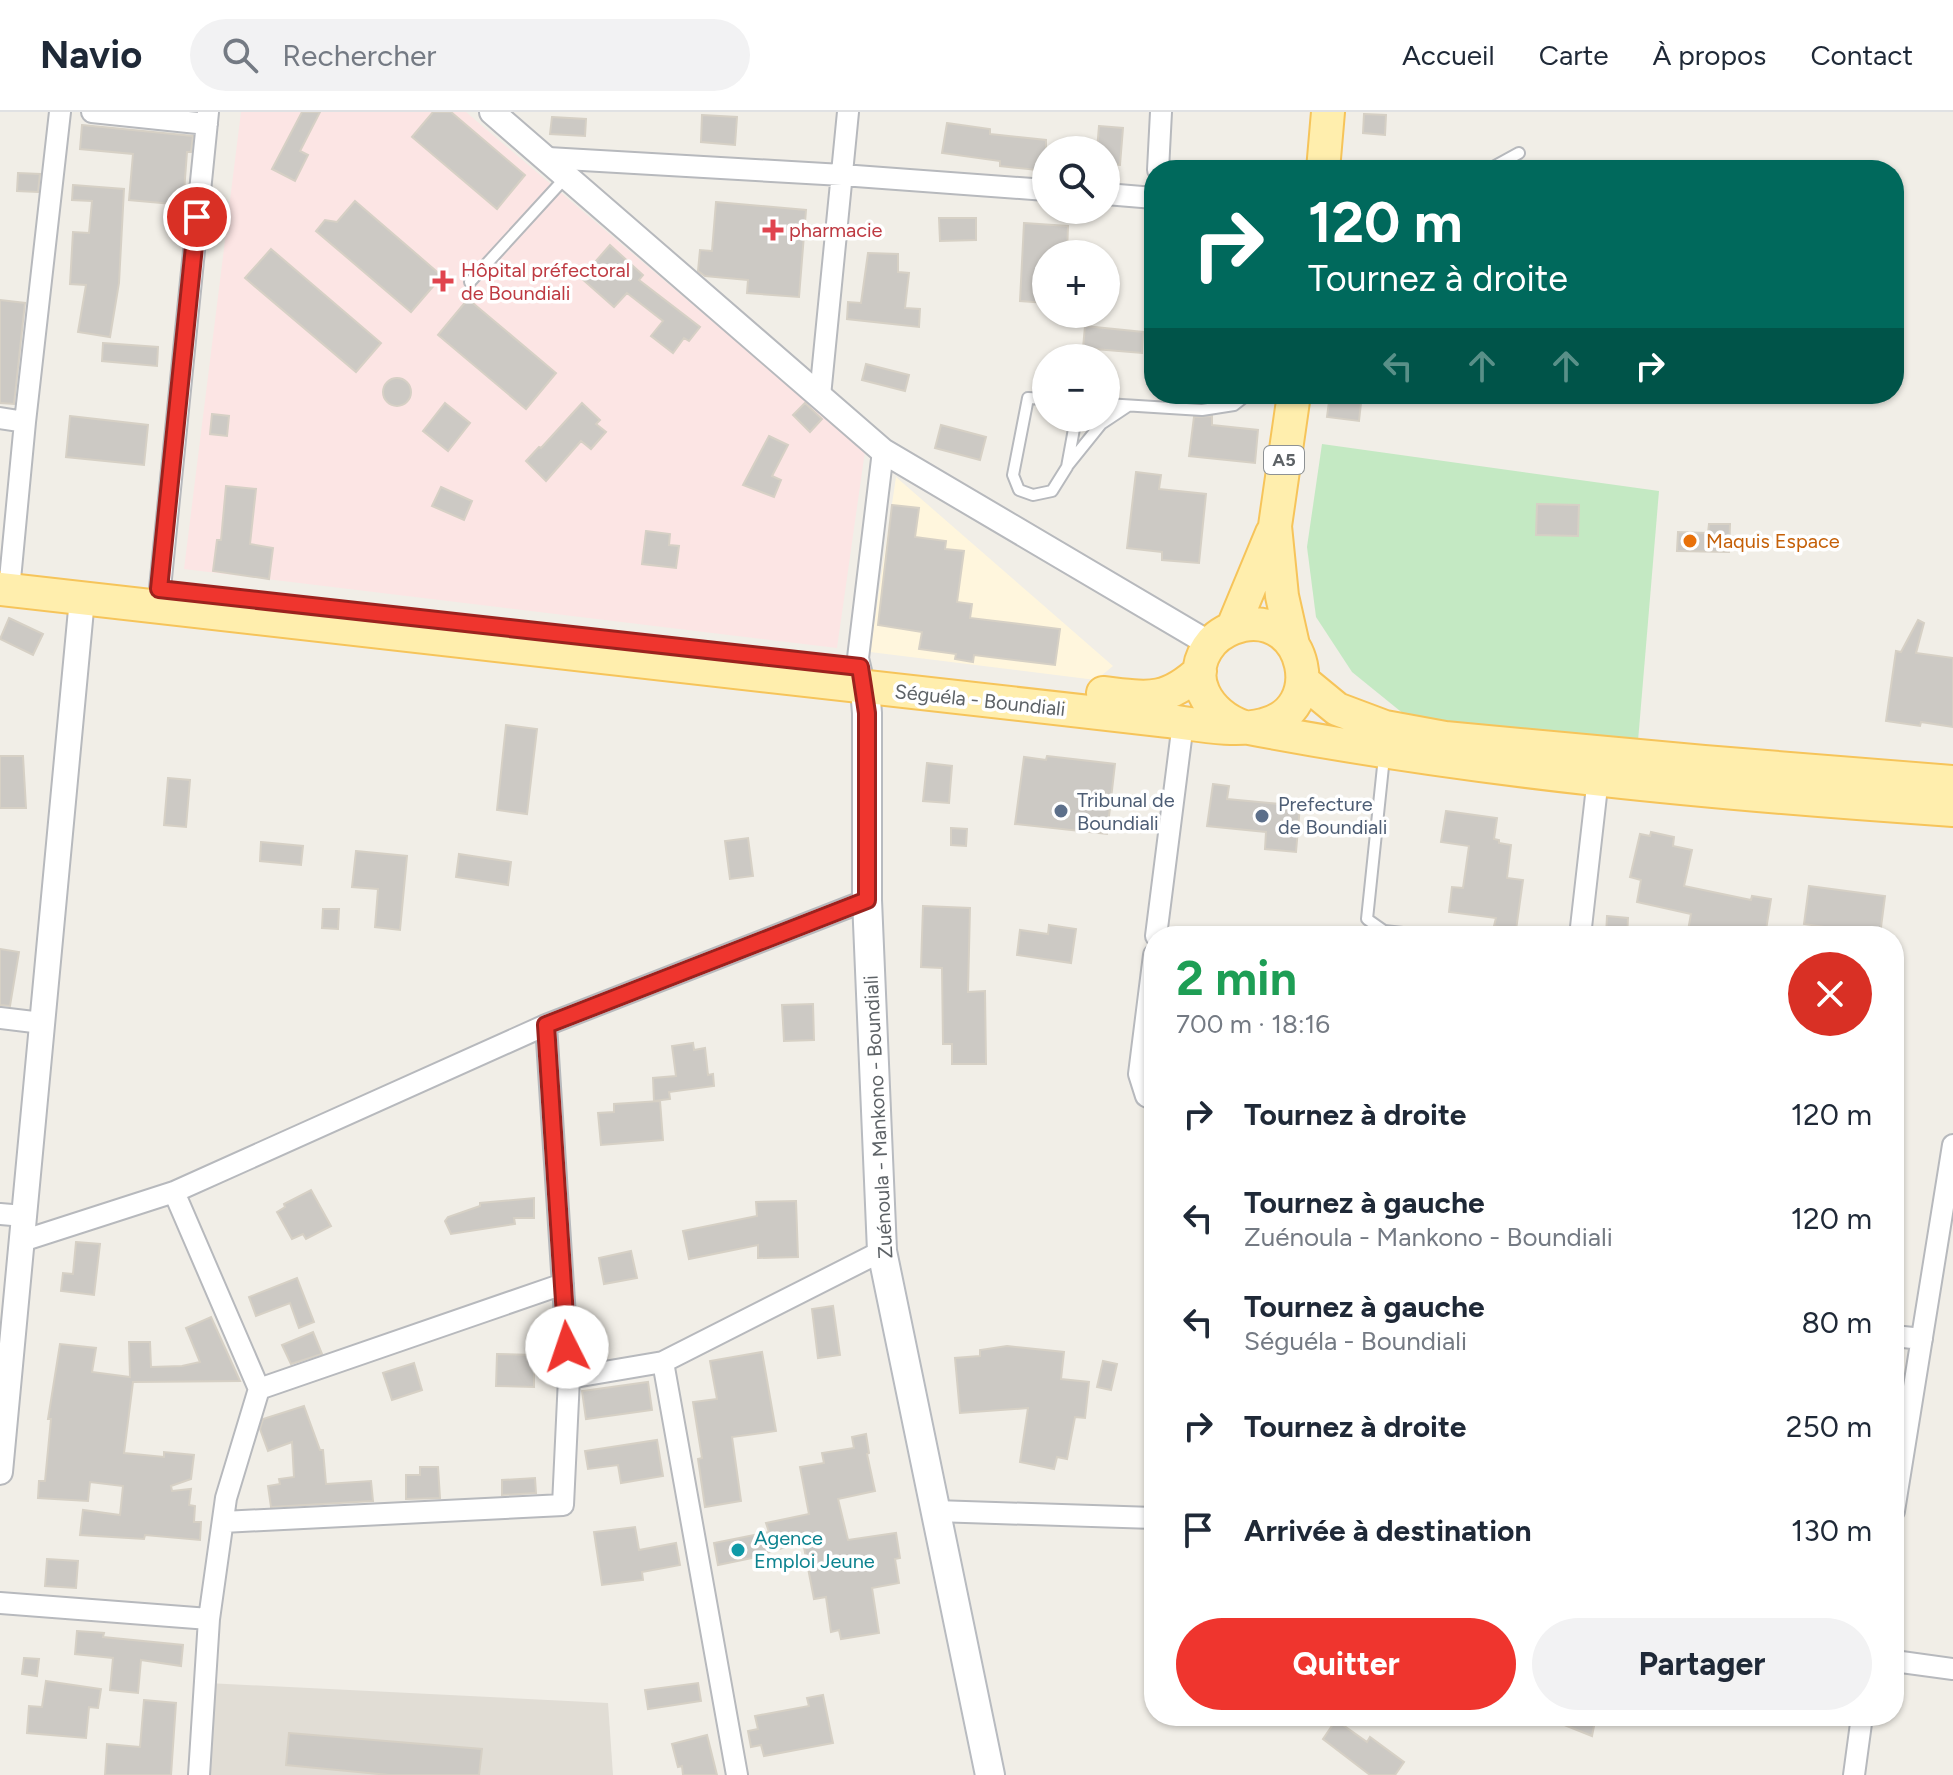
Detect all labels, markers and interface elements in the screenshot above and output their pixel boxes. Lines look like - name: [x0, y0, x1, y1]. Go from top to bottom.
- search box: [190, 19, 750, 91]
- text: Navio: [40, 32, 142, 78]
- icon: search: [218, 33, 262, 77]
- text: Rechercher: [282, 37, 436, 74]
- text: Accueil: [1402, 38, 1495, 72]
- text: Carte: [1539, 38, 1608, 72]
- text: À propos: [1652, 38, 1766, 72]
- text: Contact: [1810, 38, 1913, 72]
- map controls: [1032, 136, 1120, 432]
- button: search: [1032, 136, 1120, 224]
- pin: [163, 183, 231, 251]
- text: 120 m: [1308, 189, 1463, 256]
- icon: right: [1176, 192, 1280, 296]
- icon: arrive: [175, 195, 219, 239]
- place label: pharmacie: [789, 218, 883, 242]
- marker: pharmacie: [764, 221, 782, 239]
- button: +: [1032, 240, 1120, 328]
- text: Tournez à droite: [1308, 257, 1568, 300]
- place label: Hôpital préfectoral de Boundiali: [461, 258, 630, 305]
- marker: Hôpital préfectoral de Boundiali: [432, 270, 454, 292]
- button: −: [1032, 344, 1120, 432]
- icon: left: [1376, 344, 1420, 388]
- icon: ahead: [1460, 344, 1504, 388]
- icon: ahead: [1544, 344, 1588, 388]
- icon: right: [1628, 344, 1672, 388]
- road number: A5: [1264, 446, 1304, 474]
- place label: Maquis Espace: [1706, 529, 1840, 553]
- marker: Maquis Espace: [1681, 532, 1699, 550]
- street label: Séguéla - Boundiali: [893, 679, 1067, 721]
- place label: Tribunal de Boundiali: [1077, 788, 1175, 835]
- place label: Prefecture de Boundiali: [1278, 792, 1387, 839]
- marker: Tribunal de Boundiali: [1052, 802, 1070, 820]
- marker: Prefecture de Boundiali: [1253, 807, 1271, 825]
- text: 2 min: [1176, 949, 1297, 1007]
- button: close: [1788, 952, 1872, 1036]
- street label: Zuénoula - Mankono - Boundiali: [859, 975, 897, 1259]
- text: 700 m · 18:16: [1176, 1008, 1330, 1040]
- icon: right: [1176, 1092, 1220, 1136]
- text: Tournez à droite: [1244, 1096, 1466, 1133]
- text: 120 m: [1791, 1096, 1872, 1133]
- text: Tournez à gauche: [1244, 1184, 1485, 1221]
- icon: left: [1176, 1196, 1220, 1240]
- text: 120 m: [1791, 1200, 1872, 1237]
- text: Zuénoula - Mankono - Boundiali: [1244, 1221, 1613, 1253]
- text: Tournez à gauche: [1244, 1288, 1485, 1325]
- icon: left: [1176, 1300, 1220, 1344]
- text: 80 m: [1801, 1304, 1872, 1341]
- position arrow: [525, 1305, 609, 1389]
- text: Séguéla - Boundiali: [1244, 1325, 1467, 1357]
- icon: right: [1176, 1404, 1220, 1448]
- text: Tournez à droite: [1244, 1408, 1466, 1445]
- text: 250 m: [1786, 1408, 1872, 1445]
- icon: arrive: [1176, 1508, 1220, 1552]
- text: Arrivée à destination: [1244, 1512, 1531, 1549]
- text: 130 m: [1791, 1512, 1872, 1549]
- place label: Agence Emploi Jeune: [754, 1526, 875, 1573]
- marker: Agence Emploi Jeune: [729, 1541, 747, 1559]
- button: Quitter: [1176, 1618, 1516, 1710]
- button: Partager: [1532, 1618, 1872, 1710]

